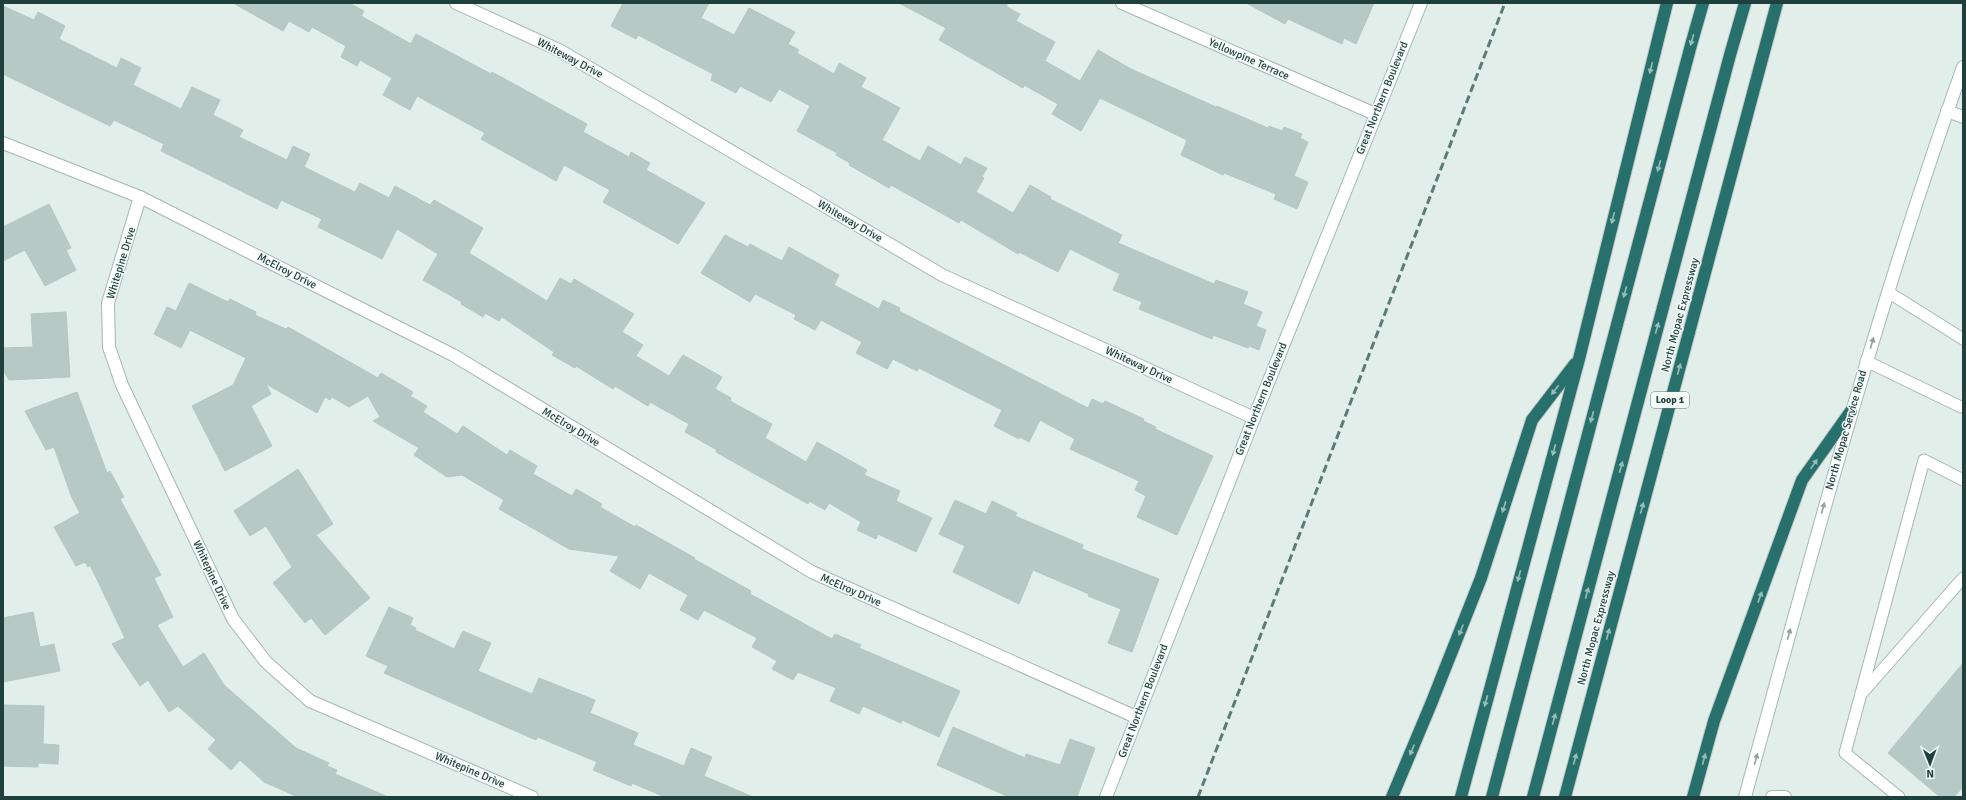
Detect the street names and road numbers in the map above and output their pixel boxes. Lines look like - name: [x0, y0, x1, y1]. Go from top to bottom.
- street label: Whiteway Drive: [535, 35, 605, 81]
- street label: Yellowpine Terrace: [1207, 35, 1291, 83]
- street label: Great Northern Boulevard: [1353, 39, 1411, 156]
- street label: Whiteway Drive: [815, 197, 885, 245]
- street label: Whitepine Drive: [104, 225, 138, 301]
- street label: McElroy Drive: [255, 250, 319, 292]
- street label: North Mopac Expressway: [1658, 256, 1702, 374]
- street label: Great Northern Boulevard: [1232, 340, 1290, 457]
- street label: Whiteway Drive: [1103, 344, 1175, 386]
- street label: North Mopac Service Road: [1823, 369, 1869, 491]
- road number: Loop 1: [1651, 392, 1689, 408]
- street label: McElroy Drive: [540, 405, 602, 449]
- street label: Whitepine Drive: [190, 538, 234, 612]
- street label: North Mopac Expressway: [1574, 569, 1618, 687]
- street label: McElroy Drive: [819, 571, 883, 609]
- street label: Great Northern Boulevard: [1115, 642, 1171, 760]
- street label: Whitepine Drive: [433, 749, 507, 791]

